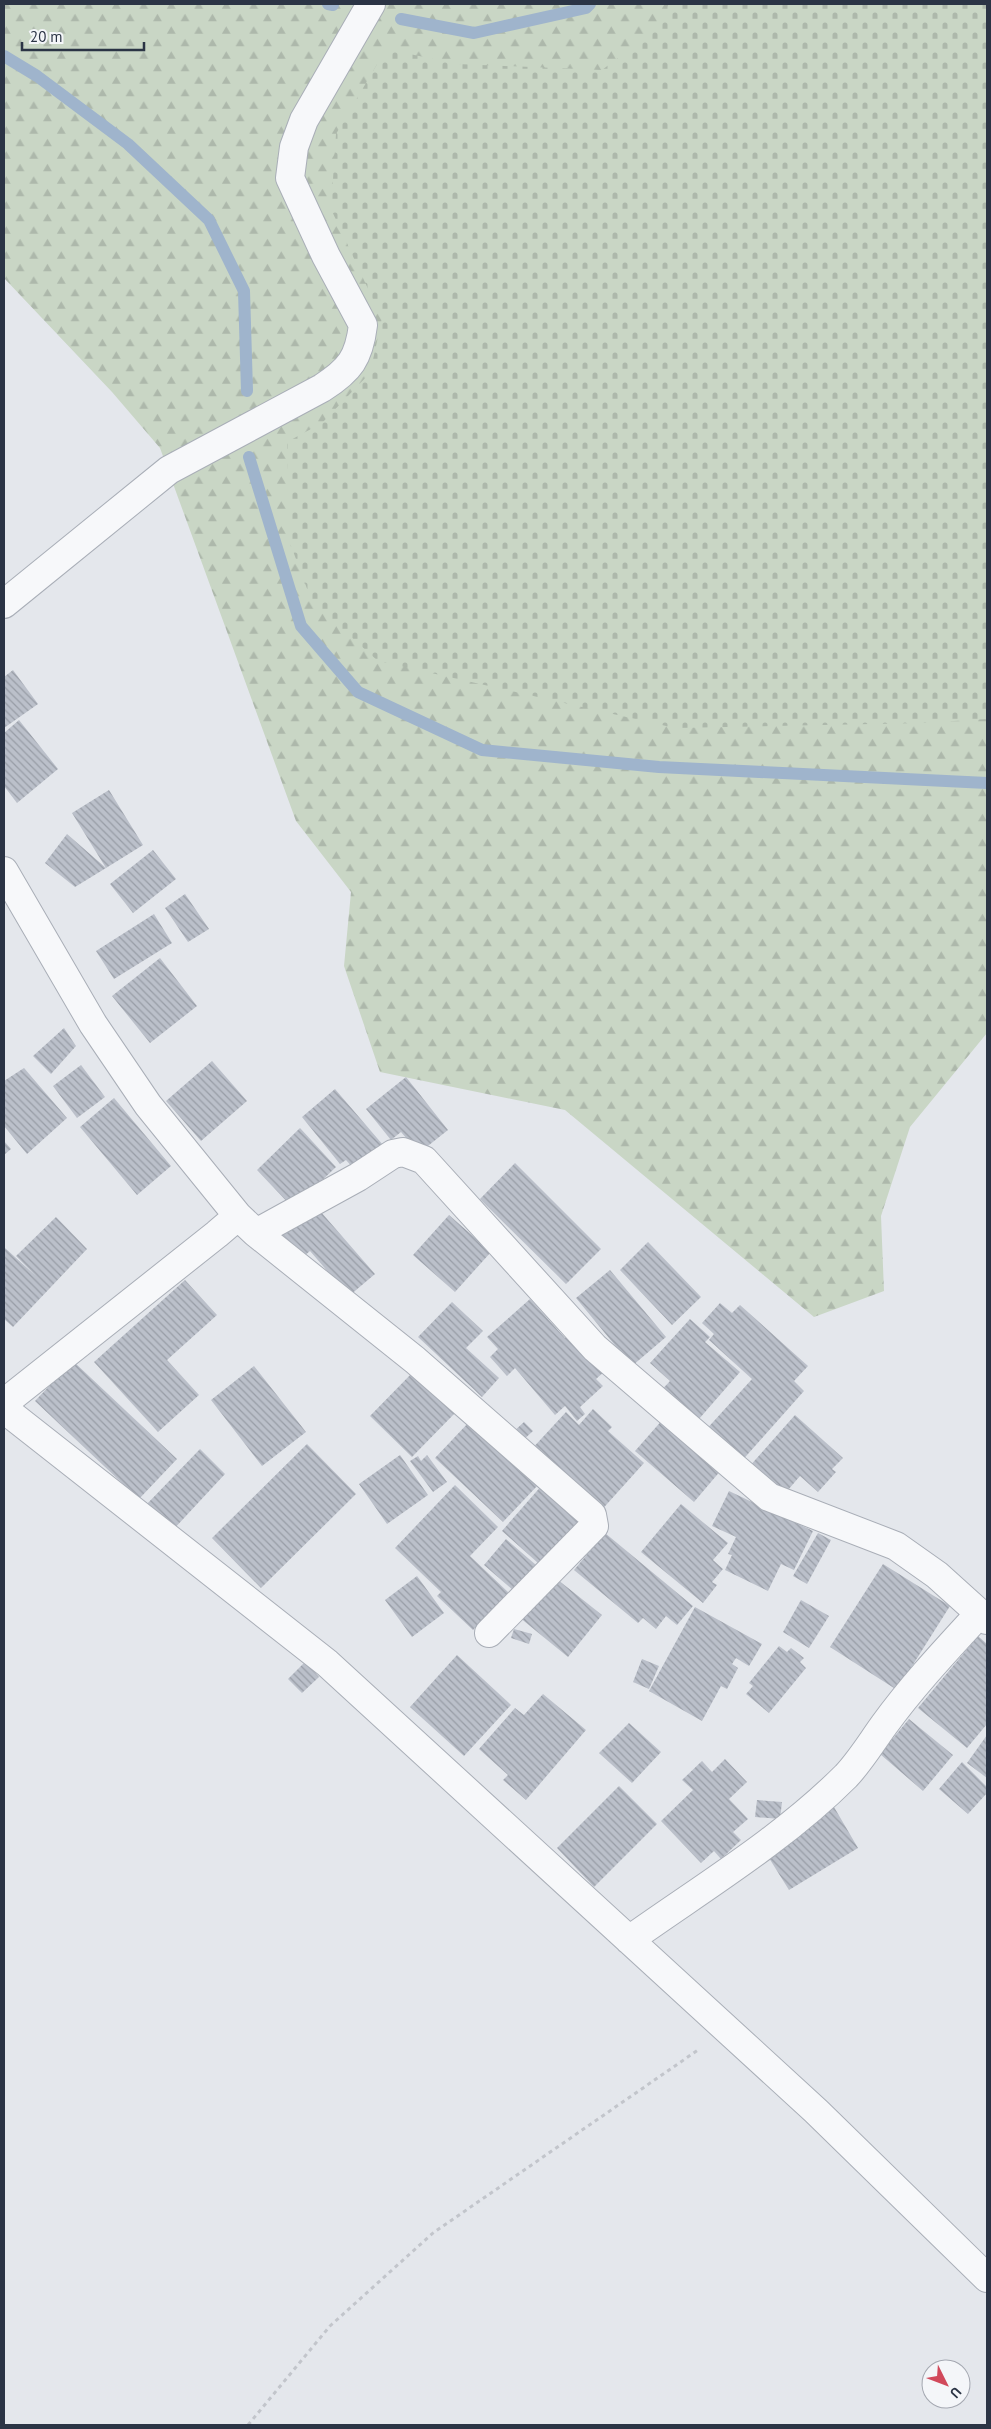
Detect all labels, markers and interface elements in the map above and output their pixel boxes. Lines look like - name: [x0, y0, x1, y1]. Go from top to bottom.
- scale bar: [22, 20, 145, 52]
- text: 20 m: [30, 27, 63, 46]
- north arrow: [921, 2359, 971, 2409]
- text: U: [946, 2383, 965, 2402]

